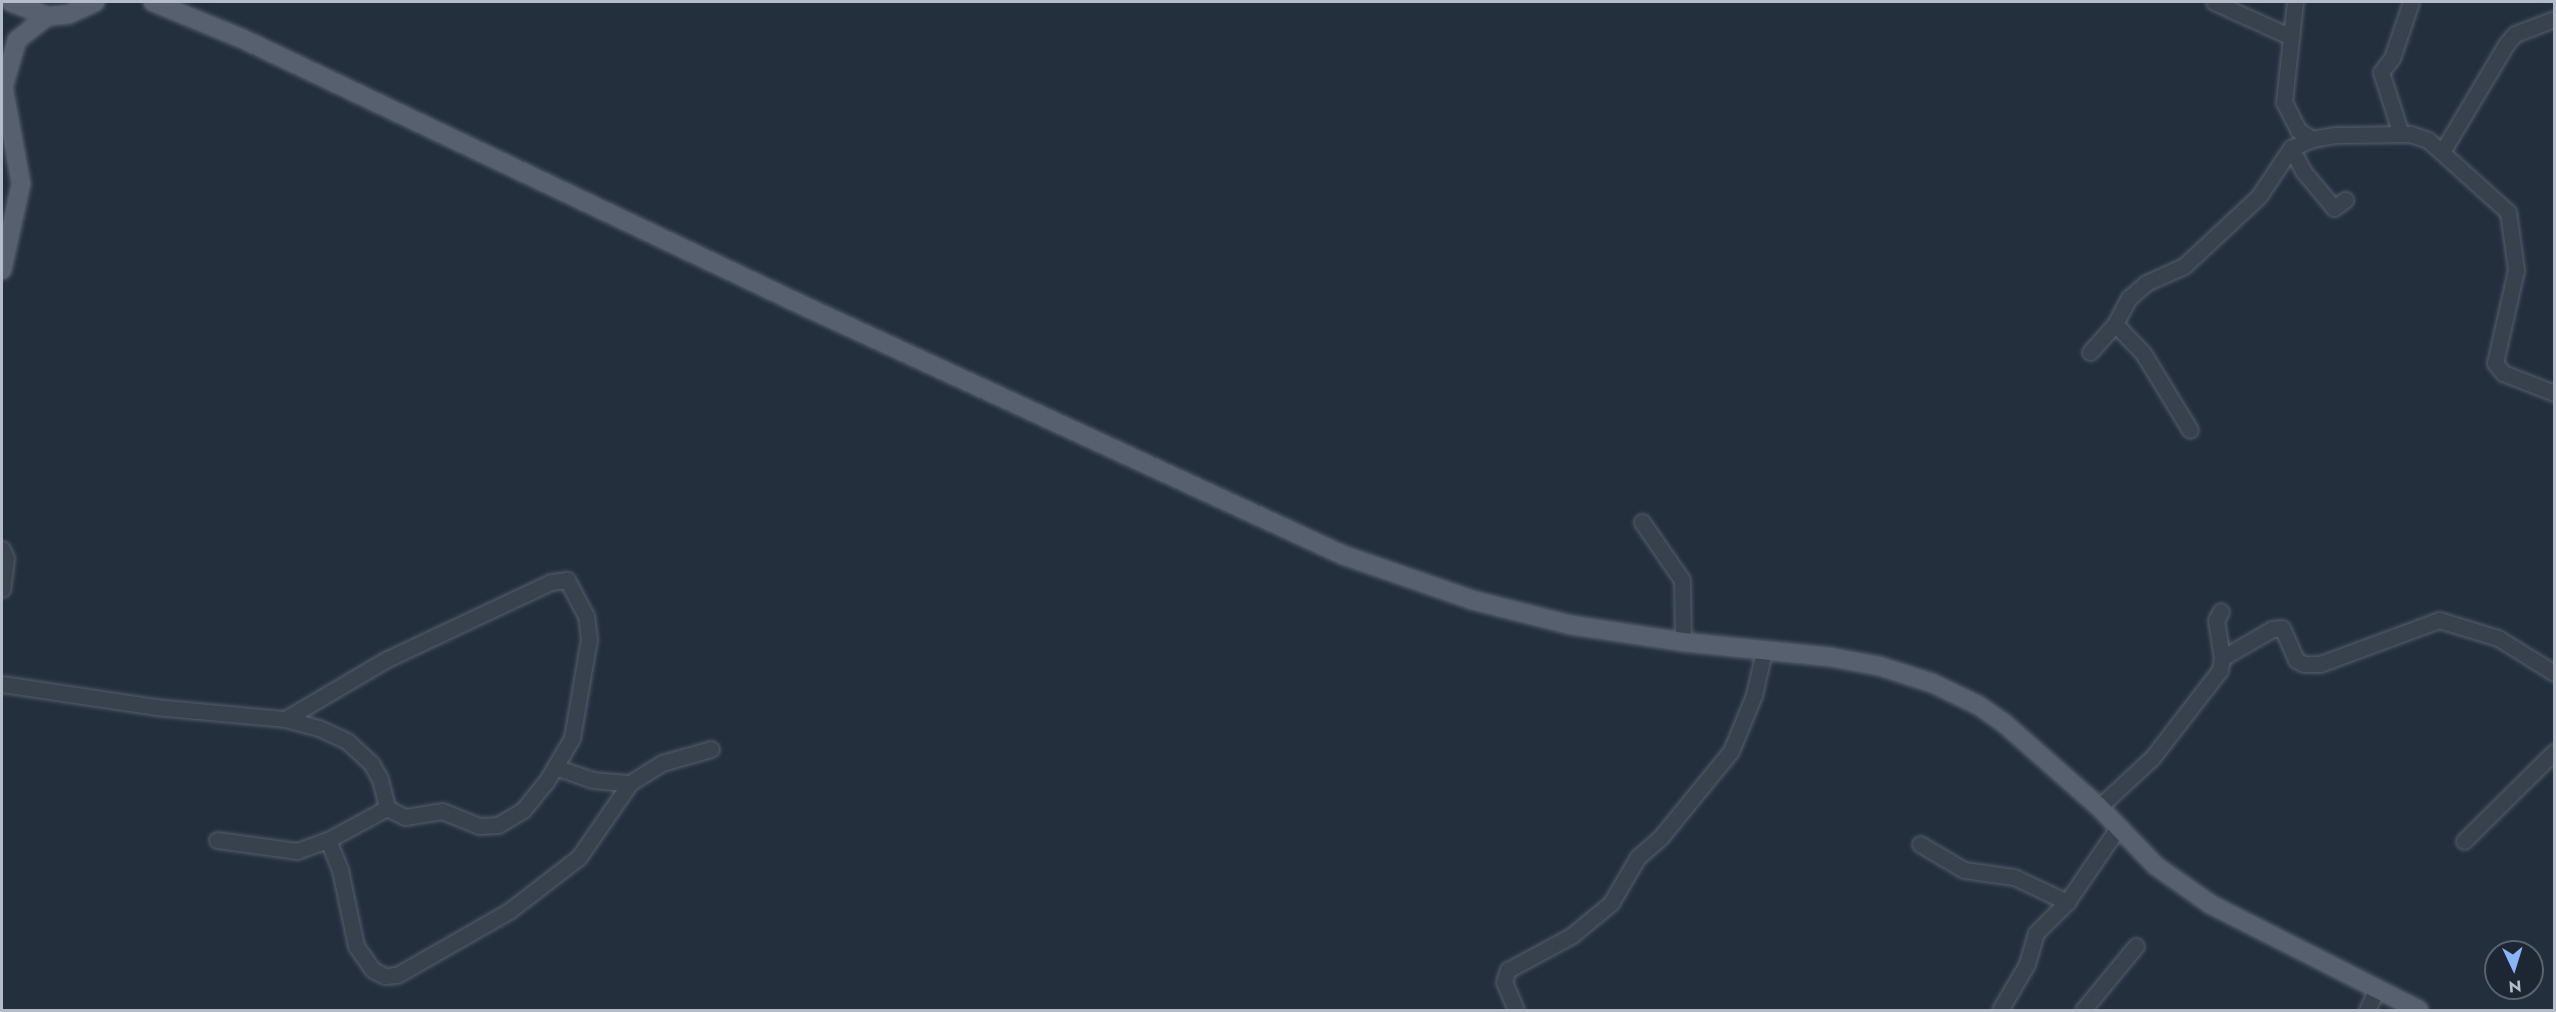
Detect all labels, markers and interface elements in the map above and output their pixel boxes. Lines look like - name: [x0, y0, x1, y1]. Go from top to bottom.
- north arrow: [2484, 940, 2544, 1000]
- text: N: [2508, 975, 2522, 998]

